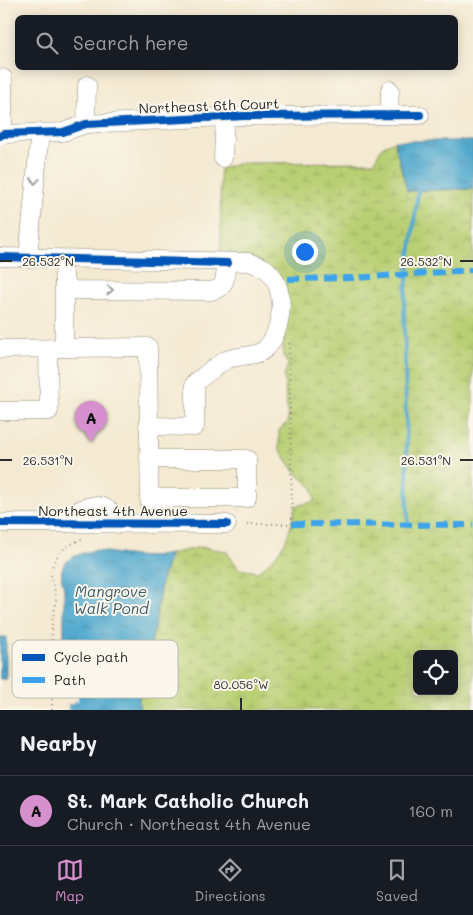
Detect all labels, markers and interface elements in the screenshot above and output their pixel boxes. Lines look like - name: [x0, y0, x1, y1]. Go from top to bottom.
- search box: [15, 15, 458, 70]
- icon: search: [33, 29, 61, 57]
- text: Search here: [73, 30, 189, 55]
- street label: Northeast 6th Court: [138, 94, 280, 117]
- one-way arrow: [30, 177, 41, 185]
- your location: [292, 239, 318, 265]
- text: 26.532°N: [22, 253, 74, 269]
- text: 26.532°N: [400, 253, 452, 269]
- one-way arrow: [107, 285, 115, 295]
- pin: A: [75, 401, 107, 442]
- text: 26.531°N: [23, 452, 73, 468]
- text: 26.531°N: [401, 452, 451, 468]
- street label: Northeast 4th Avenue: [38, 501, 188, 520]
- water label: Mangrove Walk Pond: [74, 581, 150, 618]
- legend: [12, 640, 178, 698]
- text: Cycle path: [54, 647, 128, 666]
- map controls: [413, 650, 458, 695]
- button: locate: [413, 650, 458, 695]
- text: Path: [54, 670, 85, 689]
- text: 80.056°W: [213, 676, 269, 692]
- text: Nearby: [20, 729, 97, 756]
- text: St. Mark Catholic Church: [67, 788, 309, 813]
- text: A: [30, 800, 42, 821]
- text: 160 m: [408, 800, 453, 821]
- text: Church · Northeast 4th Avenue: [67, 813, 311, 834]
- tab: Map: [55, 856, 84, 905]
- tab: Directions: [194, 856, 266, 905]
- tab: Saved: [376, 856, 418, 905]

